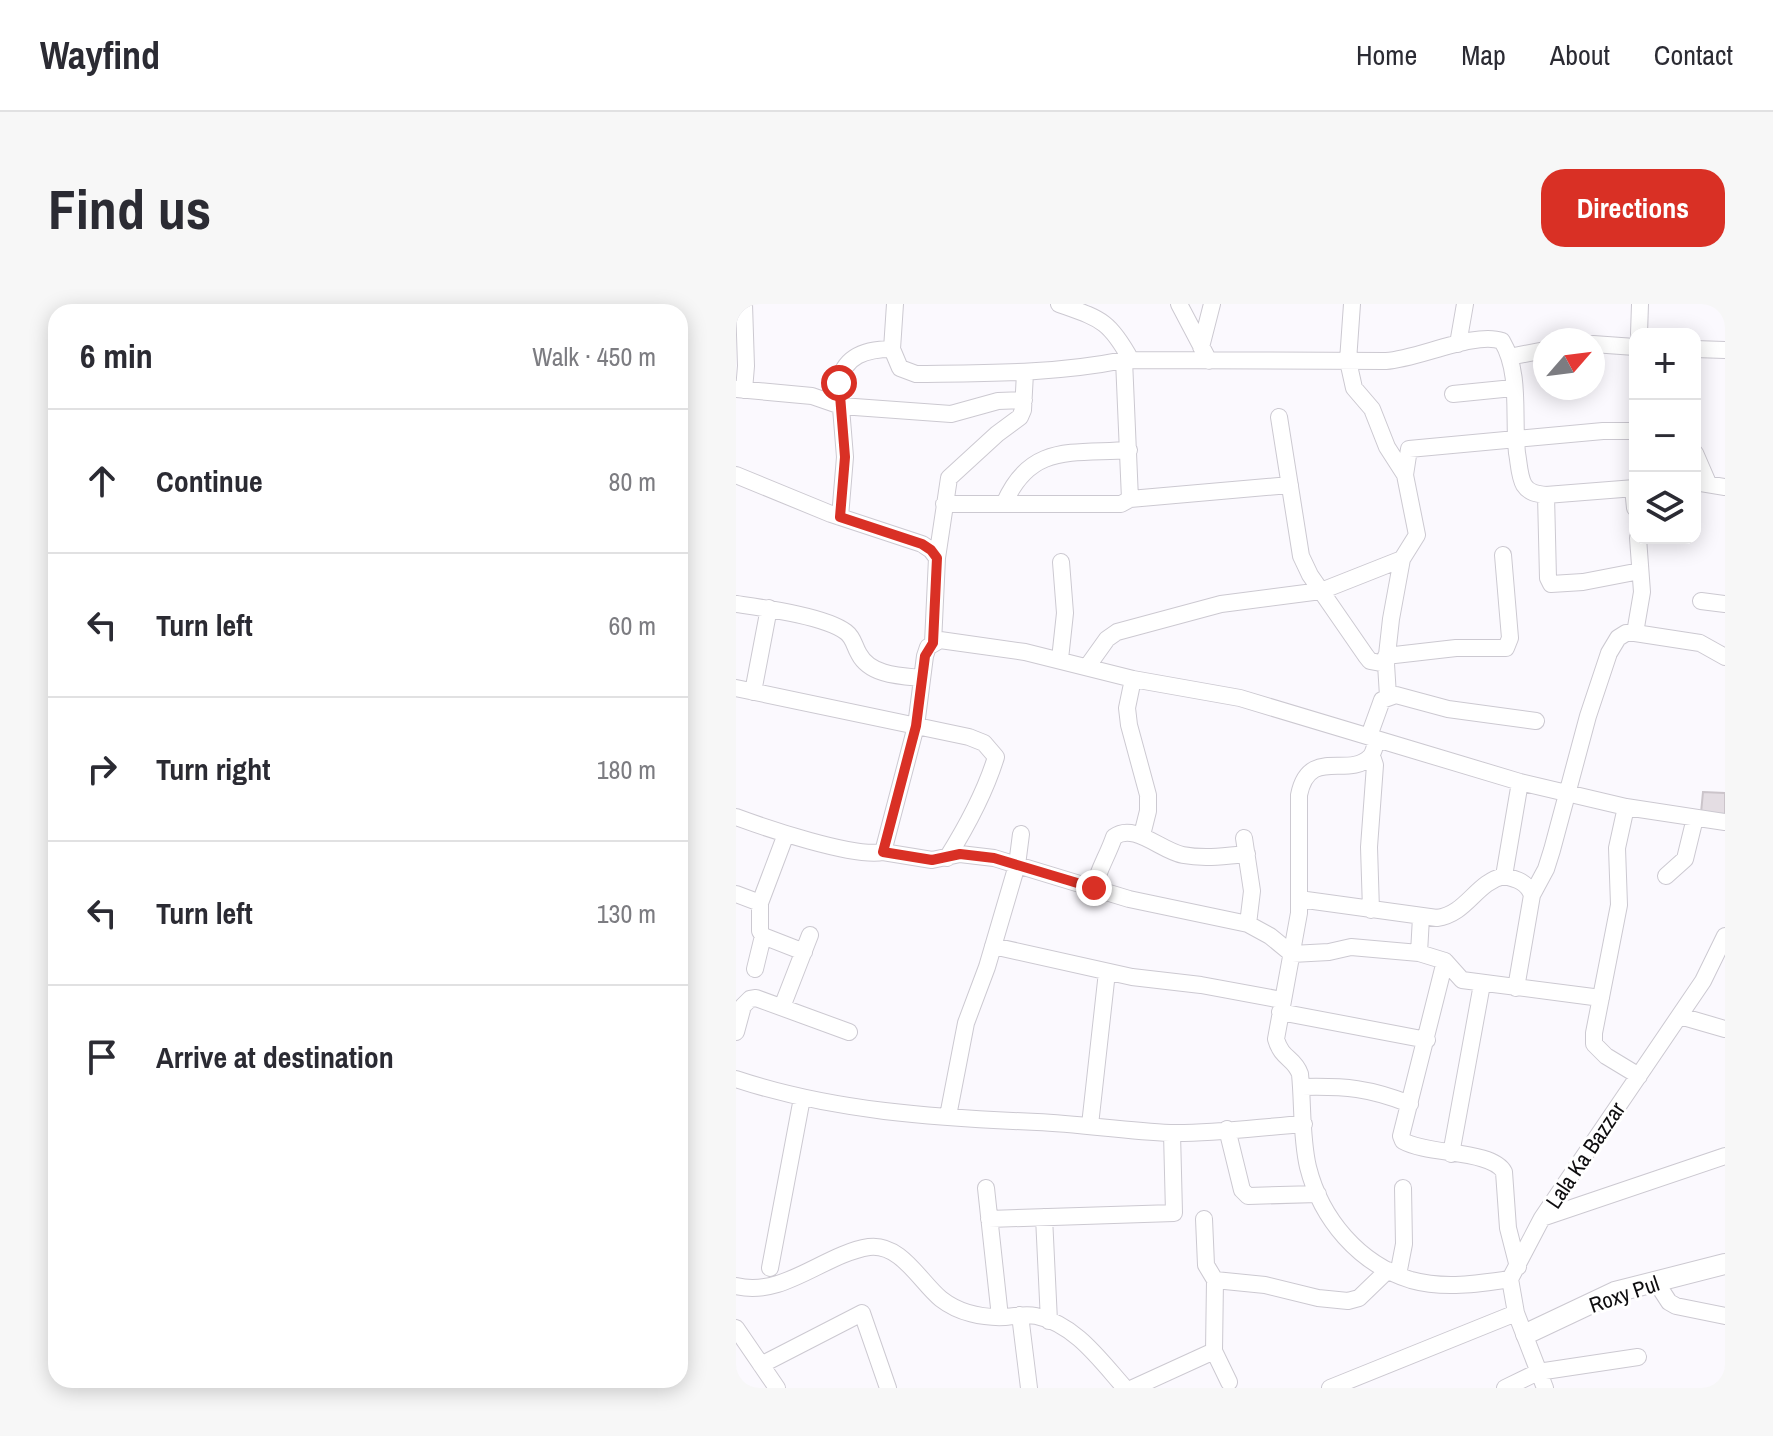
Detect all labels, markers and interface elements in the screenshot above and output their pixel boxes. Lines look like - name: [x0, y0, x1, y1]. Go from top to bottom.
- text: Wayfind: [40, 30, 160, 81]
- text: Home: [1356, 36, 1417, 74]
- text: Map: [1461, 36, 1506, 74]
- text: About: [1550, 36, 1610, 74]
- text: Contact: [1654, 36, 1733, 74]
- button: Directions: [1541, 169, 1725, 247]
- text: Find us: [48, 171, 211, 246]
- north arrow: [1533, 328, 1605, 400]
- map controls: [1629, 328, 1701, 544]
- button: +: [1629, 328, 1701, 400]
- text: 6 min: [80, 333, 153, 379]
- text: Walk · 450 m: [532, 339, 656, 374]
- route start: [821, 365, 857, 401]
- button: −: [1629, 400, 1701, 472]
- icon: ahead: [80, 459, 124, 503]
- text: Continue: [156, 461, 263, 501]
- text: 80 m: [609, 464, 656, 499]
- button: layers: [1629, 472, 1701, 544]
- icon: left: [80, 603, 124, 647]
- text: Turn left: [156, 605, 253, 645]
- text: 60 m: [609, 608, 656, 643]
- icon: right: [80, 747, 124, 791]
- text: Turn right: [156, 749, 270, 789]
- text: 180 m: [597, 752, 656, 787]
- route end: [1076, 870, 1112, 906]
- icon: left: [80, 891, 124, 935]
- text: Turn left: [156, 893, 253, 933]
- text: 130 m: [597, 896, 656, 931]
- icon: arrive: [80, 1035, 124, 1079]
- text: Arrive at destination: [156, 1037, 394, 1077]
- street label: Lala Ka Bazzar: [1538, 1096, 1632, 1214]
- street label: Roxy Pul: [1585, 1268, 1663, 1320]

